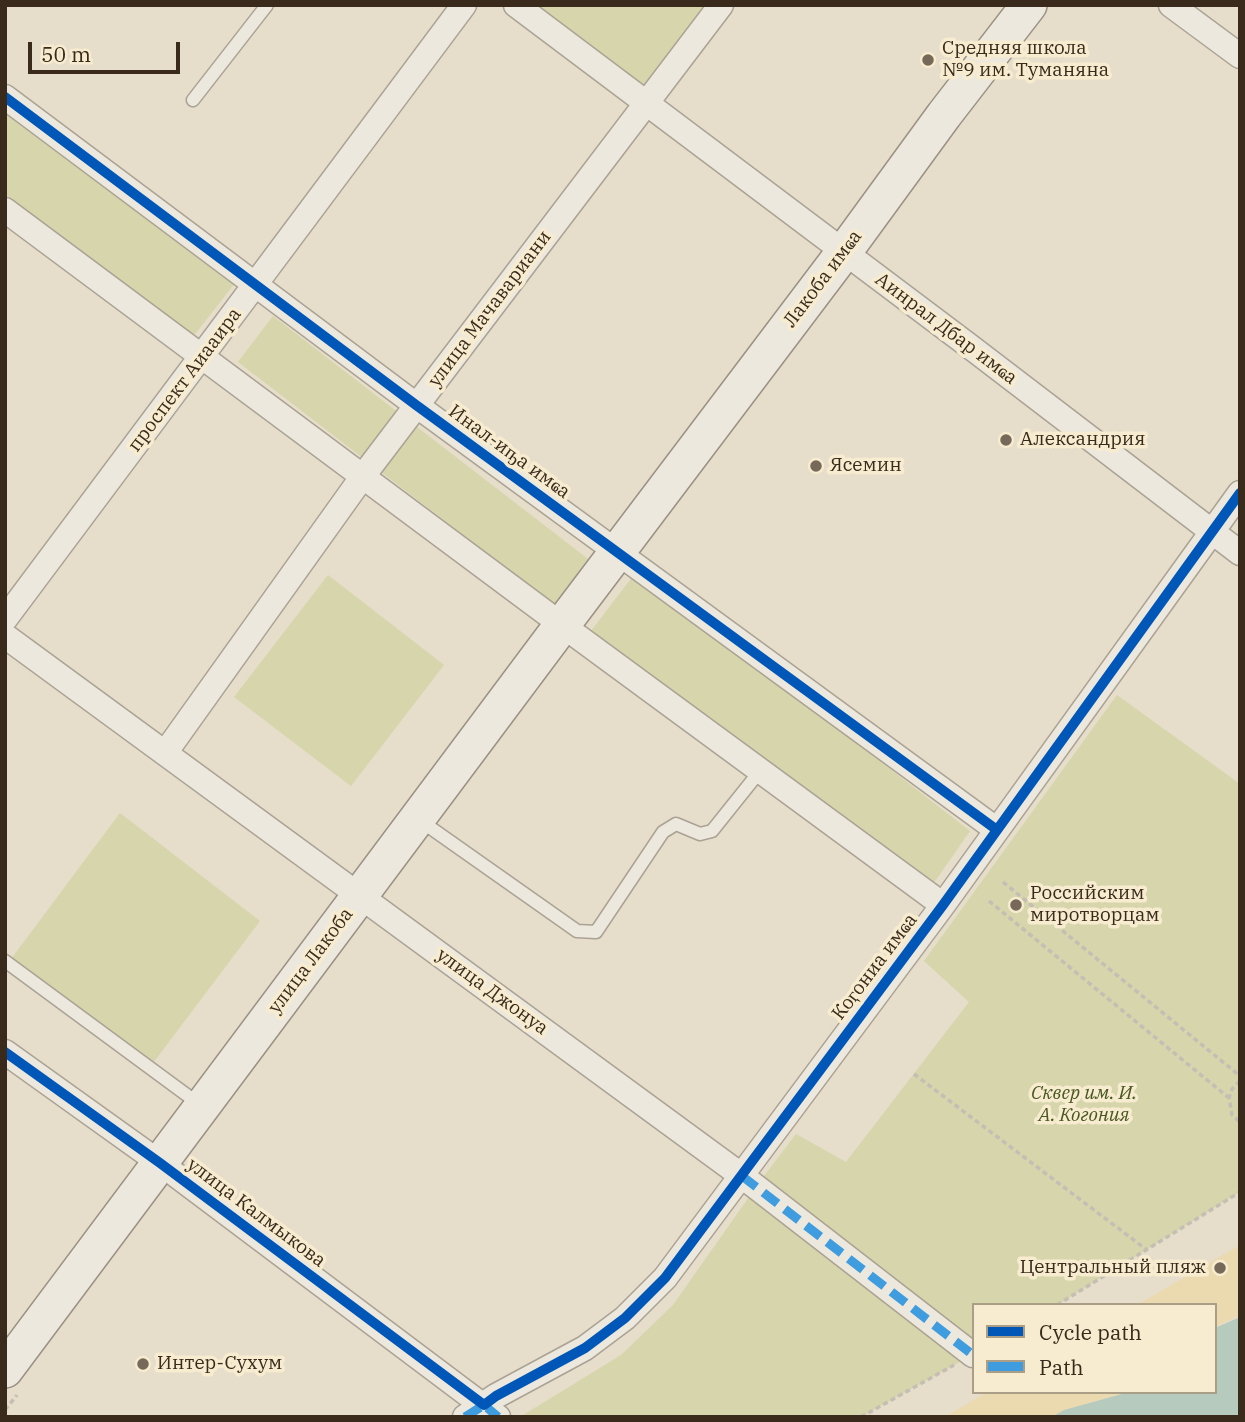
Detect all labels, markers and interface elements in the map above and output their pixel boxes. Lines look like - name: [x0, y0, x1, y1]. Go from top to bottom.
- scale bar: [32, 28, 184, 72]
- place label: Средняя школа №9 им. Туманяна: [942, 38, 1109, 82]
- text: 50 m: [41, 40, 91, 68]
- marker: Средняя школа №9 им. Туманяна: [920, 52, 936, 68]
- street label: улица Мачавариани: [424, 226, 556, 392]
- street label: Лакоба имҩа: [779, 226, 867, 332]
- street label: Аинрал Дбар имҩа: [870, 268, 1022, 390]
- street label: проспект Аиааира: [123, 304, 247, 456]
- street label: Инал-иҧа имҩа: [444, 400, 574, 504]
- place label: Александрия: [1020, 429, 1145, 451]
- marker: Александрия: [998, 432, 1014, 448]
- place label: Ясемин: [830, 455, 902, 477]
- marker: Ясемин: [808, 458, 824, 474]
- place label: Российским миротворцам: [1030, 883, 1160, 927]
- marker: Российским миротворцам: [1008, 897, 1024, 913]
- street label: улица Лакоба: [264, 904, 358, 1018]
- street label: Коӷониа имҩа: [828, 909, 922, 1025]
- street label: улица Джонуа: [432, 944, 552, 1040]
- park label: Сквер им. И. А. Когония: [1031, 1083, 1137, 1127]
- street label: улица Калмыкова: [182, 1153, 330, 1273]
- place label: Центральный пляж: [1020, 1257, 1206, 1279]
- marker: Центральный пляж: [1212, 1260, 1228, 1276]
- legend: [972, 1303, 1217, 1394]
- text: Cycle path: [1039, 1318, 1142, 1346]
- place label: Интер-Сухум: [157, 1353, 282, 1375]
- text: Path: [1039, 1353, 1084, 1381]
- marker: Интер-Сухум: [135, 1356, 151, 1372]

